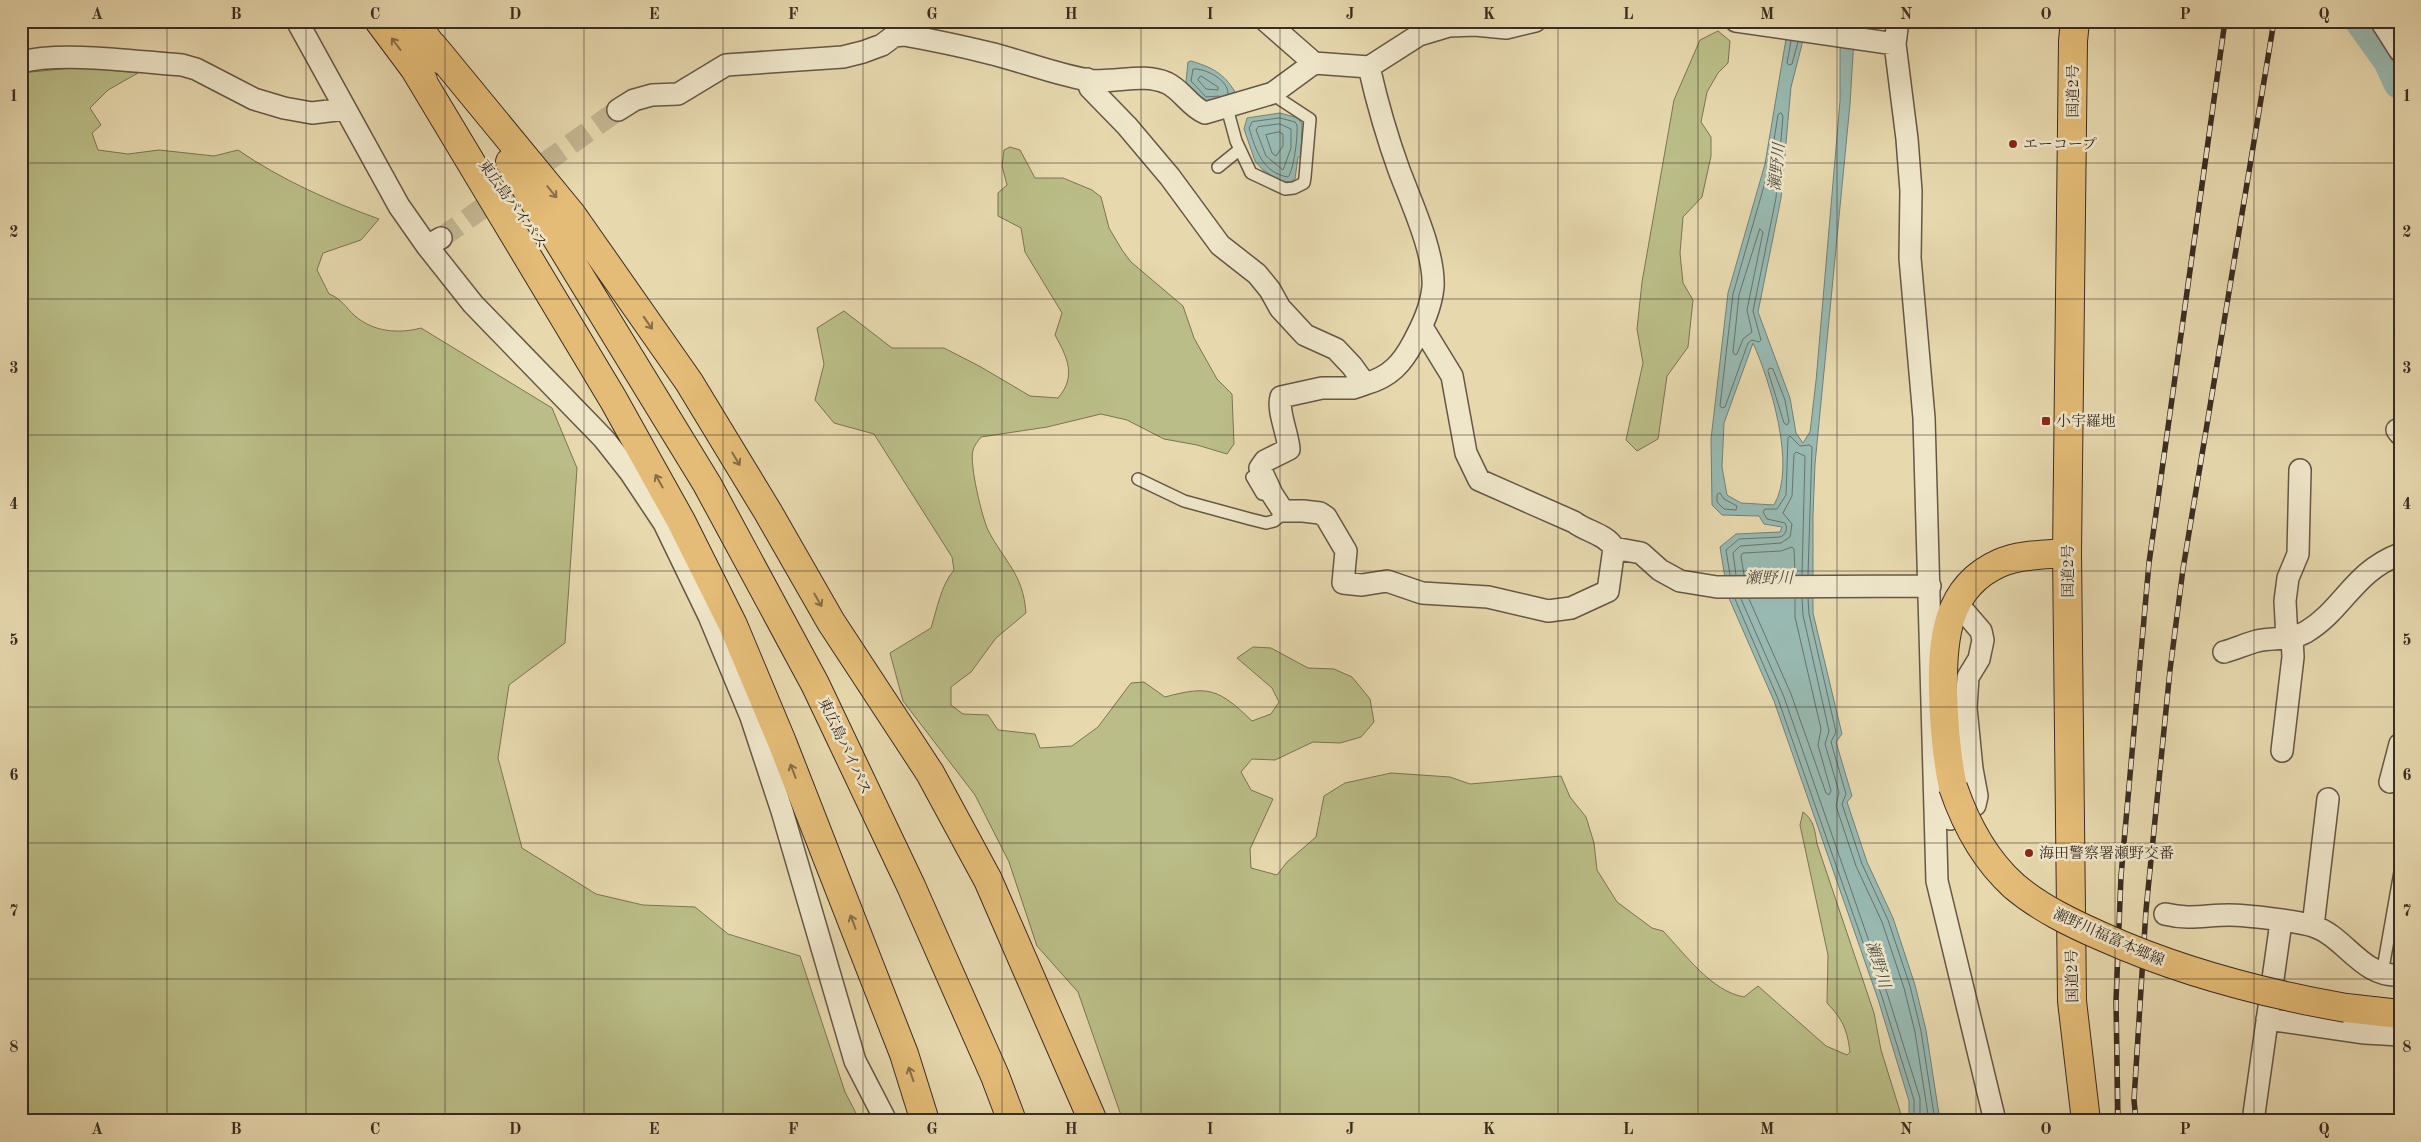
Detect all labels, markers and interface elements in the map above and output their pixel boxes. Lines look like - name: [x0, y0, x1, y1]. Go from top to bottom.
- text: A: [91, 7, 103, 23]
- text: B: [230, 7, 242, 23]
- text: C: [370, 7, 380, 23]
- text: D: [509, 7, 521, 23]
- text: E: [648, 7, 660, 23]
- text: F: [788, 7, 799, 23]
- text: G: [926, 7, 938, 23]
- text: H: [1064, 7, 1078, 23]
- text: I: [1206, 7, 1214, 23]
- text: J: [1346, 7, 1355, 23]
- text: K: [1483, 7, 1495, 23]
- text: L: [1623, 7, 1634, 23]
- text: M: [1760, 7, 1774, 23]
- text: N: [1900, 7, 1913, 23]
- text: O: [2040, 7, 2052, 23]
- text: P: [2179, 7, 2191, 23]
- text: Q: [2318, 7, 2330, 23]
- one-way arrow: [390, 37, 401, 50]
- street label: 国道2号: [2065, 64, 2082, 118]
- text: 1: [9, 89, 19, 105]
- text: 1: [2402, 89, 2412, 105]
- place label: エーコープ: [2023, 137, 2097, 153]
- marker: エーコープ: [2007, 138, 2019, 150]
- water label: 瀬野川: [1766, 140, 1789, 192]
- street label: 東広島バイパス: [475, 157, 550, 252]
- one-way arrow: [547, 185, 558, 198]
- text: 2: [9, 225, 19, 241]
- text: 2: [2402, 225, 2412, 241]
- one-way arrow: [643, 316, 653, 330]
- text: 3: [9, 361, 19, 377]
- text: 3: [2402, 361, 2412, 377]
- place label: 小宇羅地: [2056, 413, 2116, 430]
- marker: 小宇羅地: [2040, 415, 2052, 427]
- one-way arrow: [732, 452, 742, 466]
- one-way arrow: [654, 474, 663, 489]
- text: 4: [9, 497, 19, 513]
- text: 4: [2402, 497, 2412, 513]
- street label: 国道2号: [2060, 544, 2077, 598]
- water label: 瀬野川: [1745, 569, 1795, 587]
- one-way arrow: [814, 592, 824, 606]
- text: 5: [9, 633, 19, 649]
- text: 5: [2402, 633, 2412, 649]
- street label: 東広島バイパス: [815, 695, 874, 797]
- one-way arrow: [788, 764, 798, 779]
- text: 6: [9, 768, 19, 784]
- text: 6: [2402, 768, 2412, 784]
- place label: 海田警察署瀬野交番: [2039, 845, 2174, 862]
- marker: 海田警察署瀬野交番: [2023, 847, 2035, 859]
- text: 7: [9, 904, 19, 920]
- text: 7: [2402, 904, 2412, 920]
- street label: 瀬野川福富本郷線: [2051, 905, 2167, 970]
- one-way arrow: [848, 915, 857, 931]
- water label: 瀬野川: [1862, 939, 1894, 992]
- street label: 国道2号: [2064, 949, 2081, 1003]
- text: 8: [9, 1040, 19, 1056]
- text: 8: [2402, 1040, 2412, 1056]
- one-way arrow: [906, 1067, 915, 1082]
- text: A: [91, 1122, 103, 1138]
- text: B: [230, 1122, 242, 1138]
- text: C: [370, 1122, 380, 1138]
- text: D: [509, 1122, 521, 1138]
- text: E: [648, 1122, 660, 1138]
- text: F: [788, 1122, 799, 1138]
- text: G: [926, 1122, 938, 1138]
- text: H: [1064, 1122, 1078, 1138]
- text: I: [1206, 1122, 1214, 1138]
- text: J: [1346, 1122, 1355, 1138]
- text: K: [1483, 1122, 1495, 1138]
- text: L: [1623, 1122, 1634, 1138]
- text: M: [1760, 1122, 1774, 1138]
- text: N: [1900, 1122, 1913, 1138]
- text: O: [2040, 1122, 2052, 1138]
- text: P: [2179, 1122, 2191, 1138]
- text: Q: [2318, 1122, 2330, 1138]

